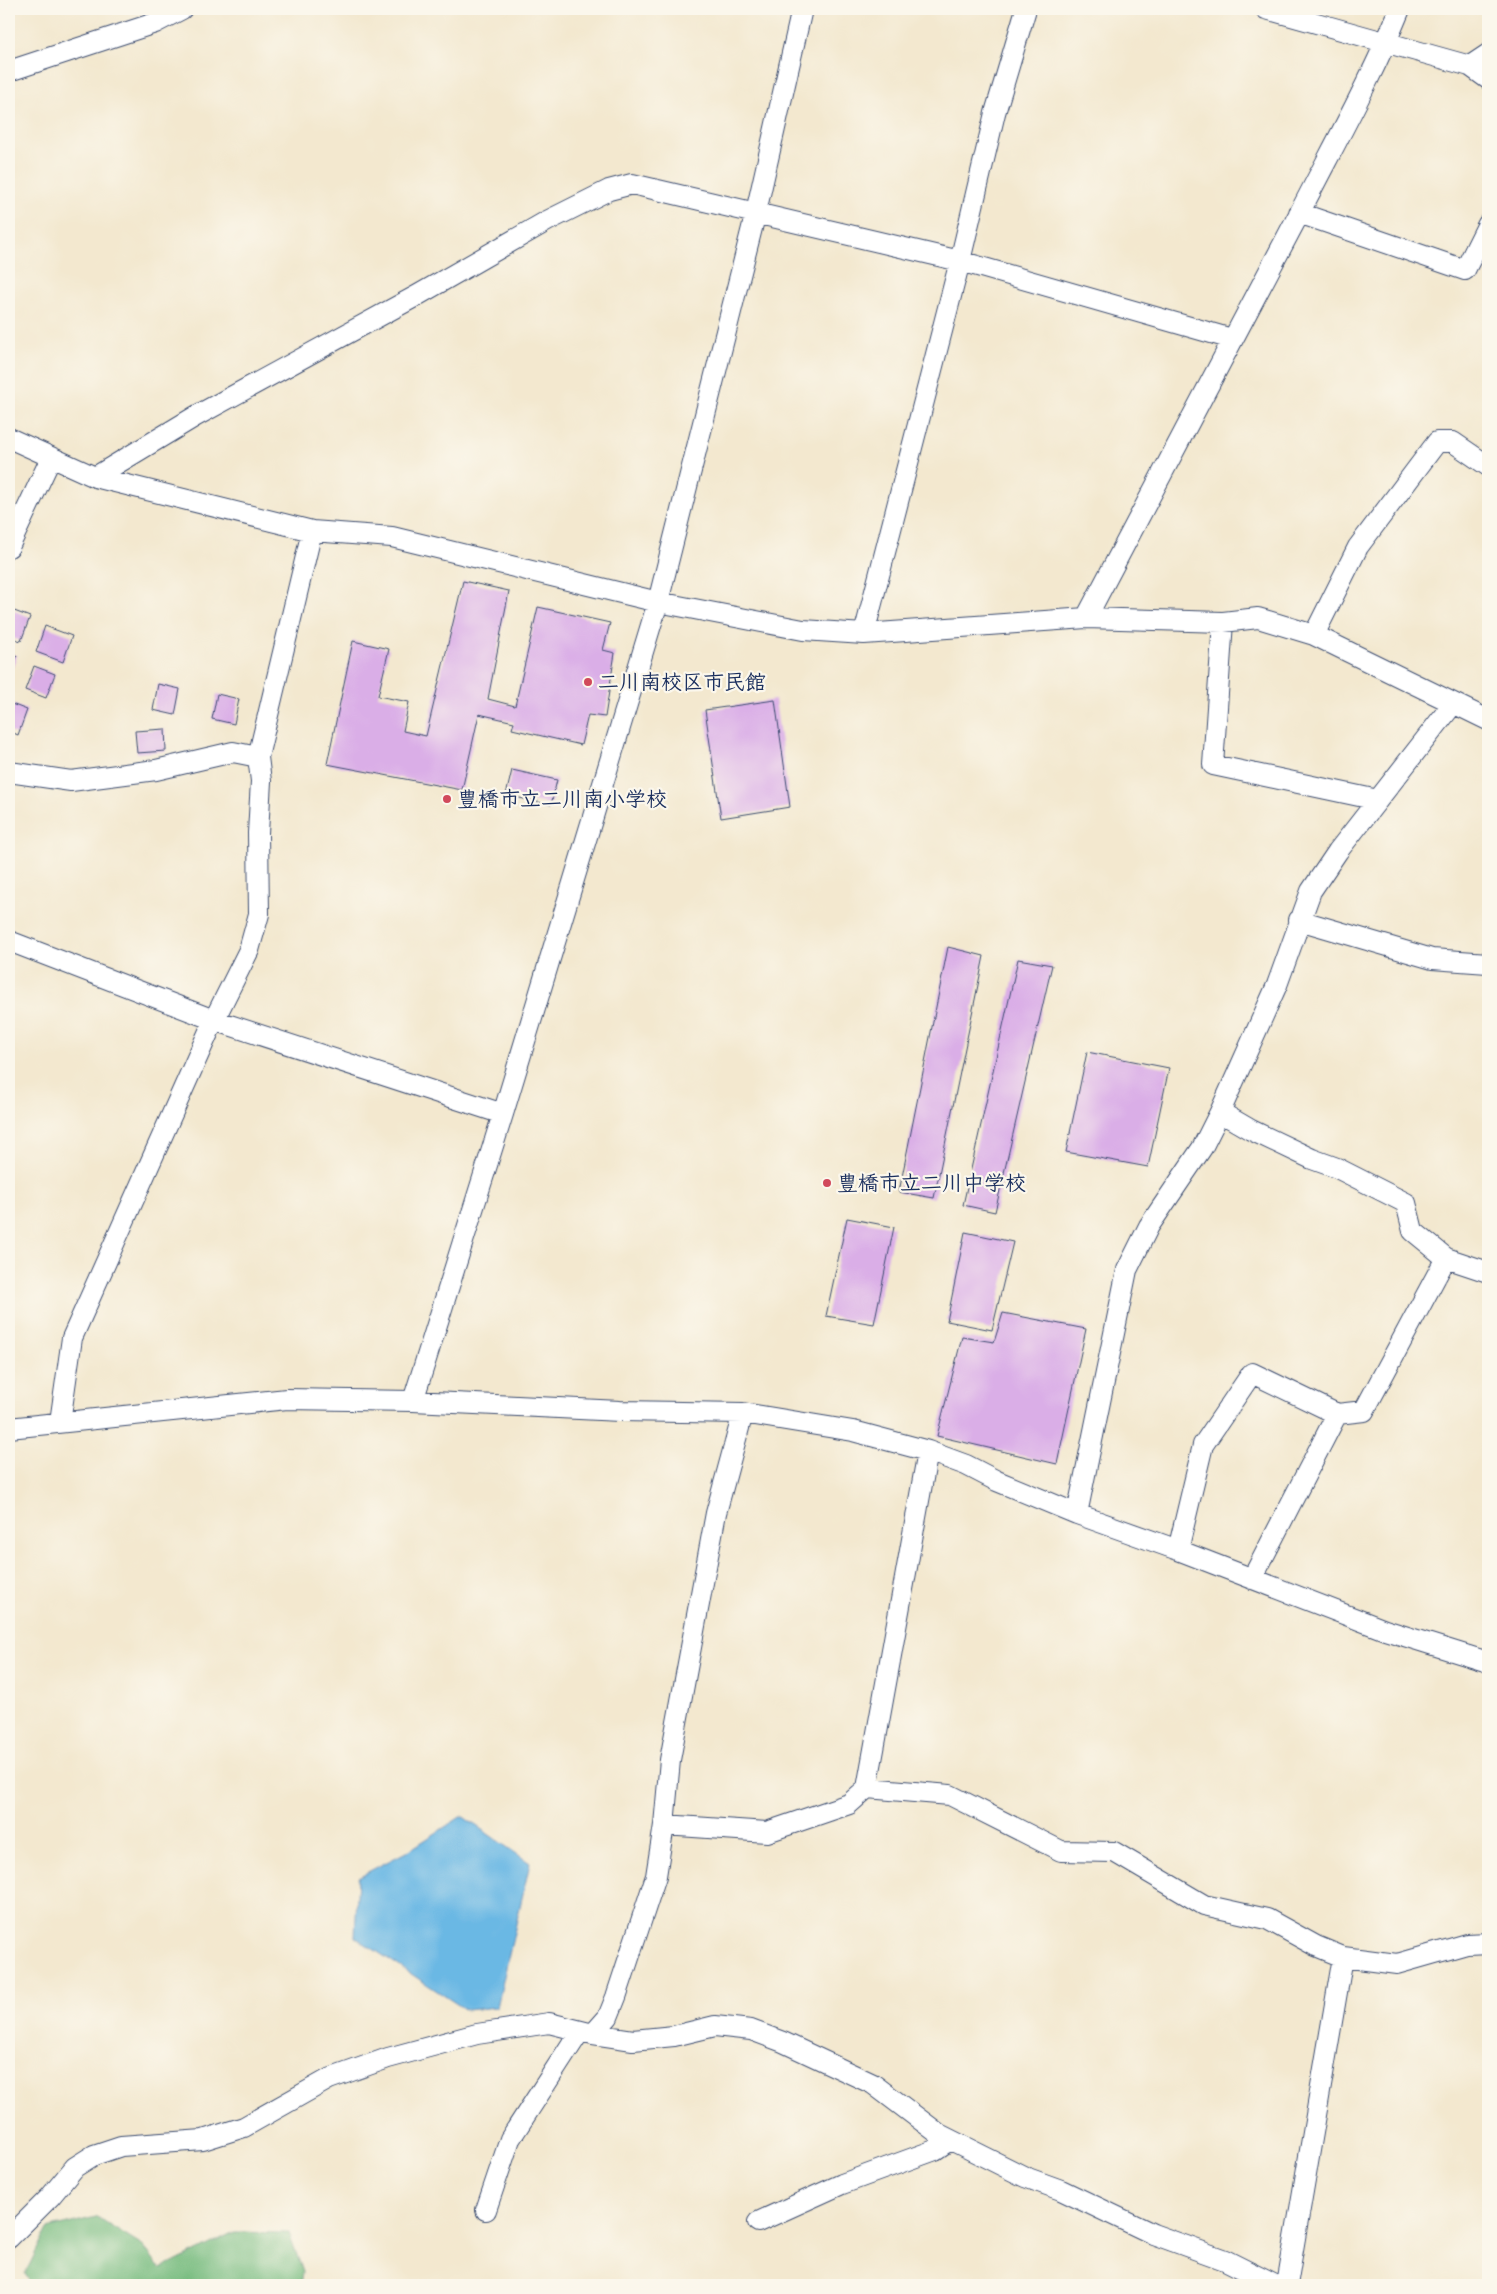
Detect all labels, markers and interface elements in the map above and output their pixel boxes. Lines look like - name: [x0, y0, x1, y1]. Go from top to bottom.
- place label: 二川南校区市民館: [598, 669, 766, 695]
- marker: 二川南校区市民館: [582, 676, 594, 688]
- place label: 豊橋市立二川南小学校: [457, 786, 667, 812]
- marker: 豊橋市立二川南小学校: [441, 793, 453, 805]
- place label: 豊橋市立二川中学校: [837, 1170, 1026, 1196]
- marker: 豊橋市立二川中学校: [821, 1177, 833, 1189]

